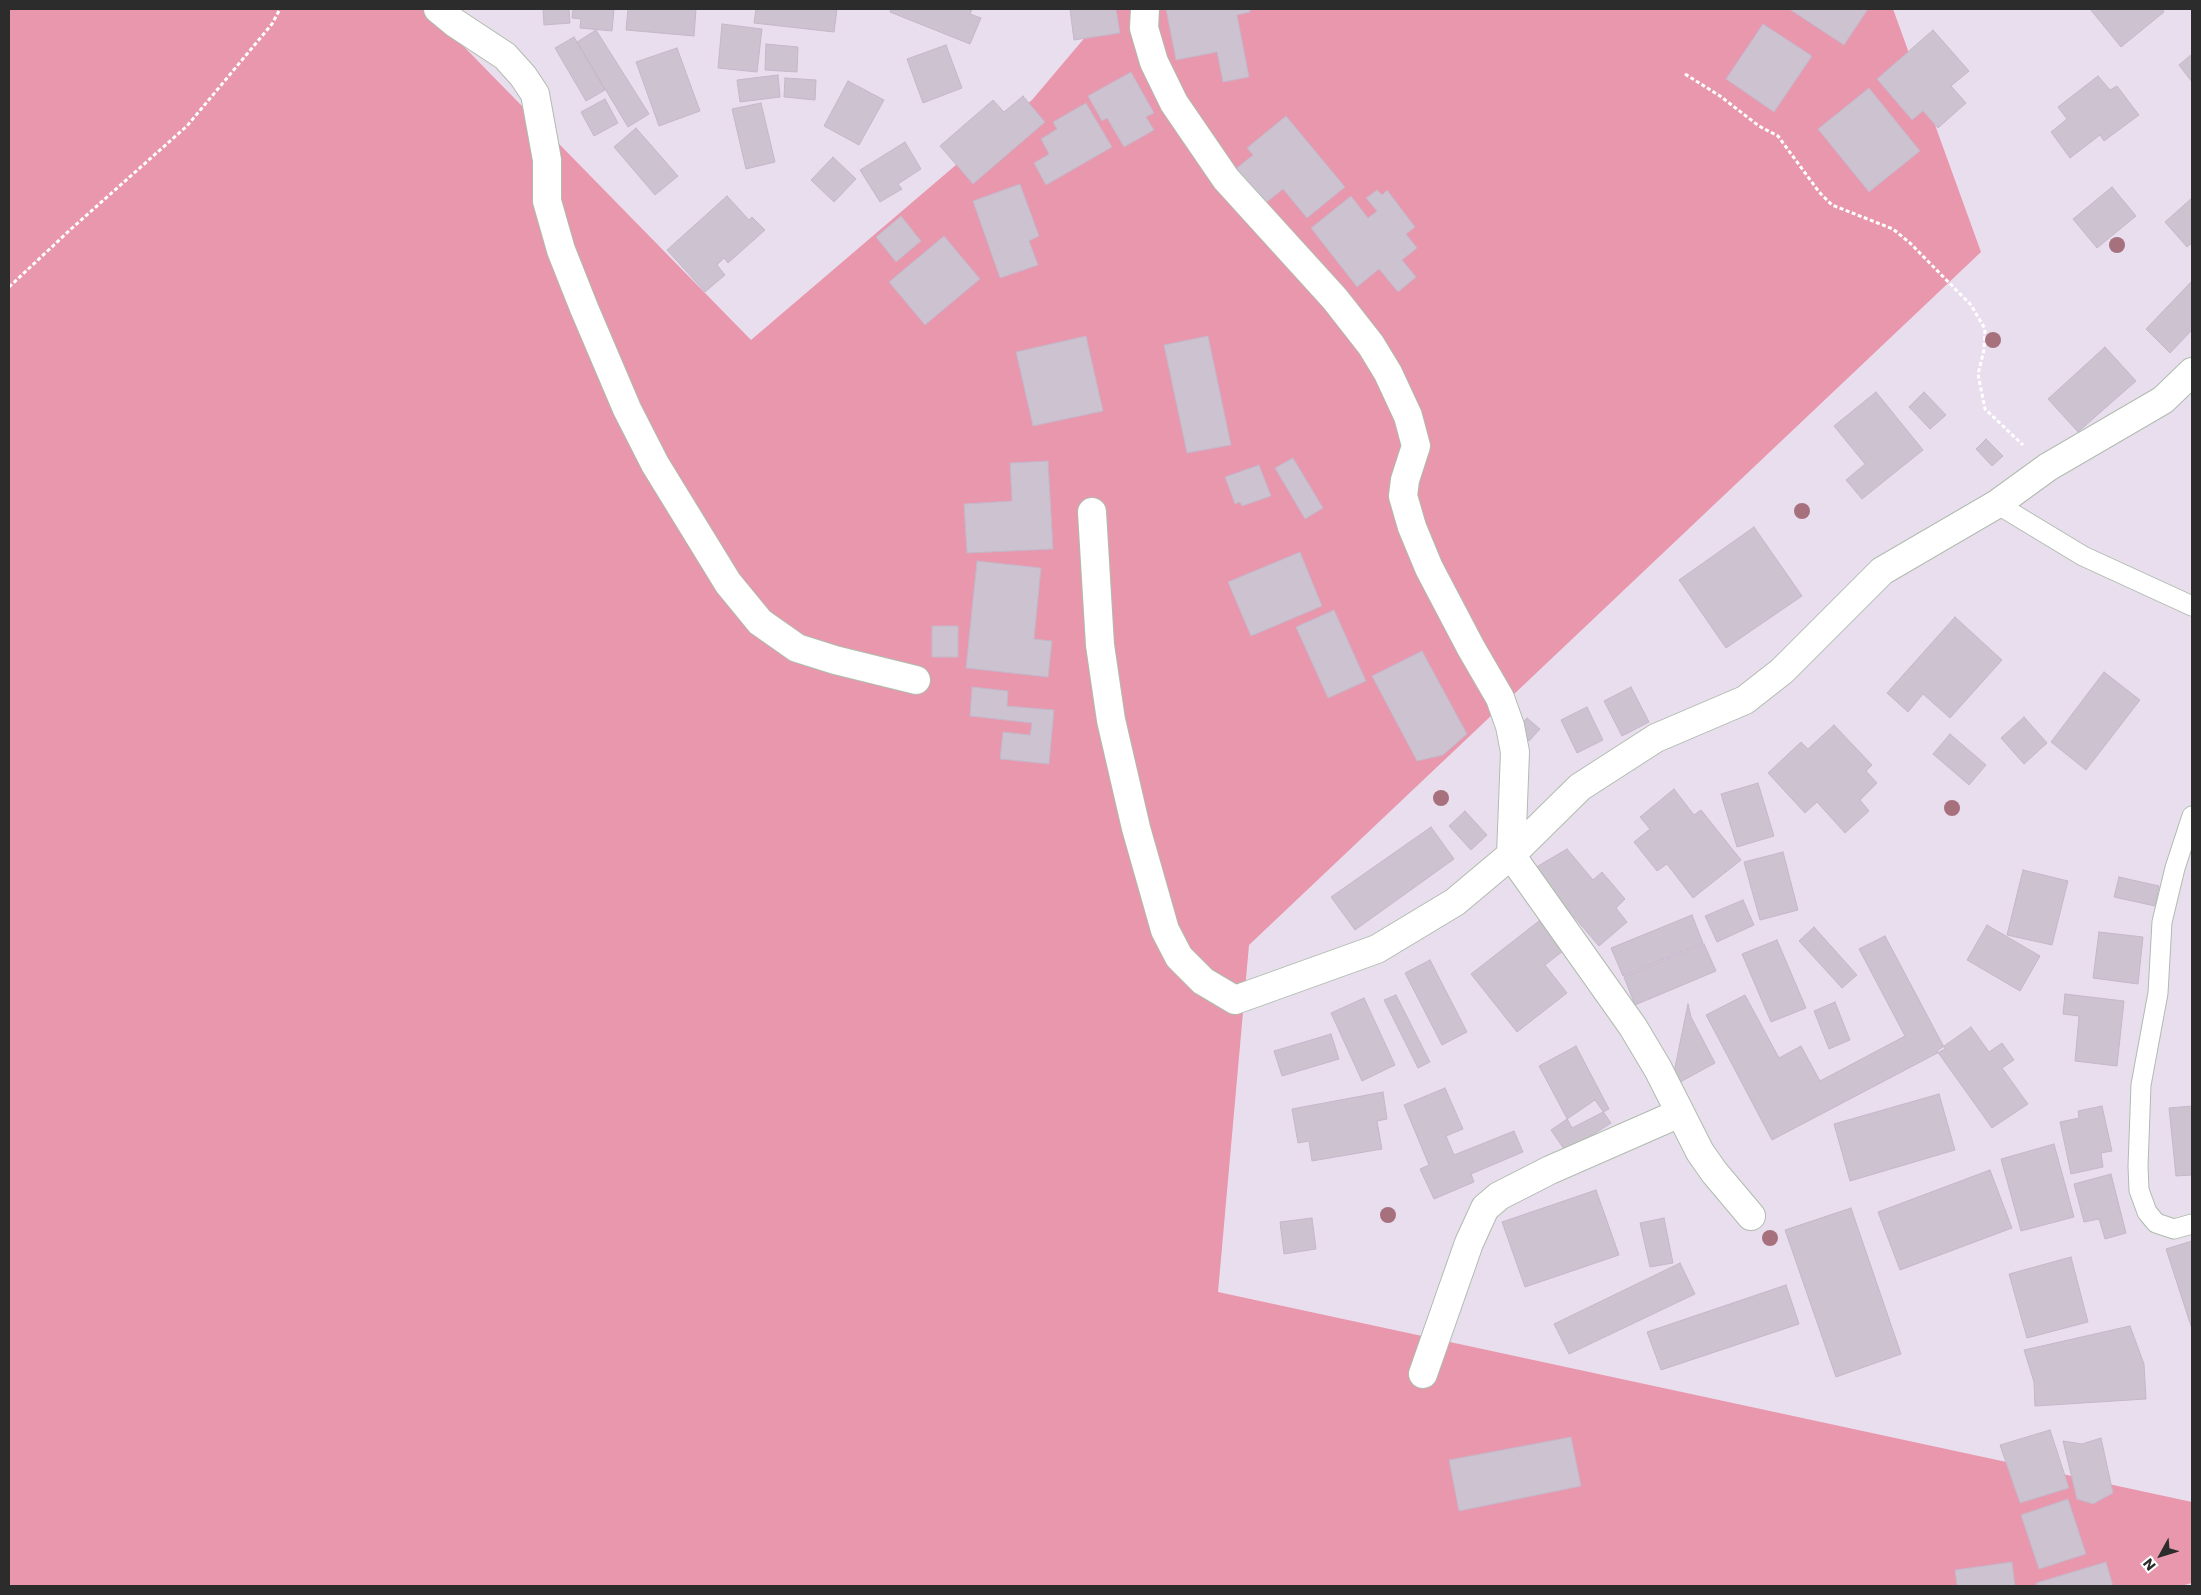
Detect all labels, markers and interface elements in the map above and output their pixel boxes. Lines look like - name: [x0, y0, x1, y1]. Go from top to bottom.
- north arrow: [2136, 1530, 2186, 1580]
- text: N: [2138, 1554, 2160, 1575]

